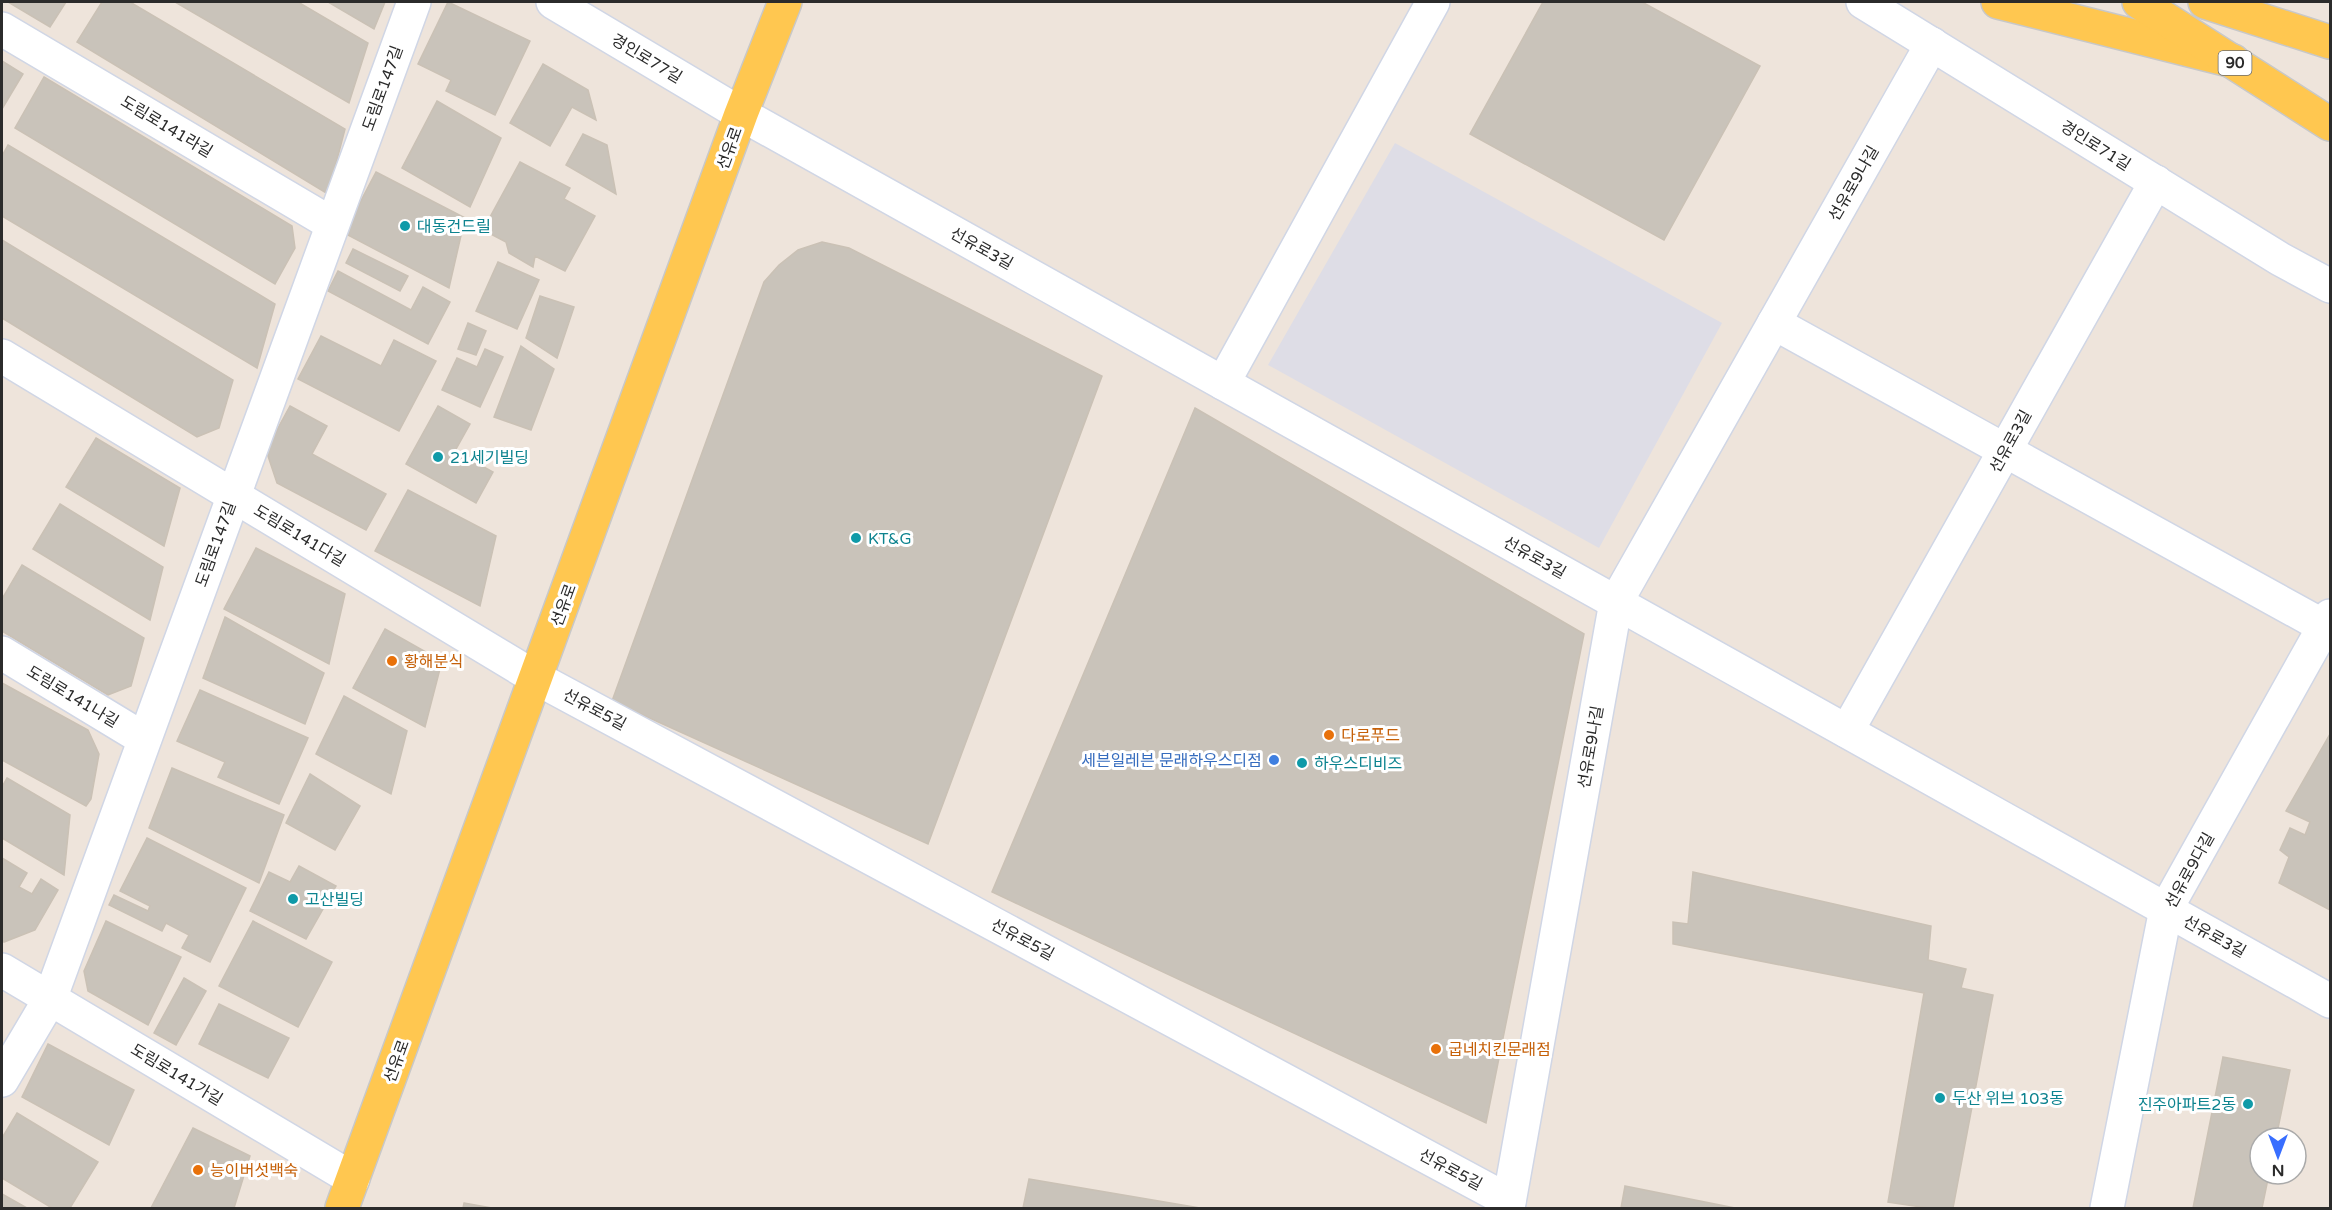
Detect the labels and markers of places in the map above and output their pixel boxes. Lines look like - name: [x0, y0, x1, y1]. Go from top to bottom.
- place label: 대동건드릴: [417, 217, 491, 237]
- marker: 대동건드릴: [398, 219, 412, 233]
- place label: 21세기빌딩: [450, 448, 529, 468]
- marker: 21세기빌딩: [431, 450, 445, 464]
- place label: KT&G: [868, 529, 912, 549]
- marker: KT&G: [849, 531, 863, 545]
- place label: 황해분식: [404, 652, 463, 672]
- marker: 황해분식: [385, 654, 399, 668]
- place label: 다로푸드: [1341, 726, 1400, 746]
- marker: 다로푸드: [1322, 728, 1336, 742]
- place label: 세븐일레븐 문래하우스디점: [1081, 751, 1262, 771]
- marker: 세븐일레븐 문래하우스디점: [1267, 753, 1281, 767]
- place label: 하우스디비즈: [1314, 754, 1402, 774]
- marker: 하우스디비즈: [1295, 756, 1309, 770]
- place label: 고산빌딩: [305, 890, 364, 910]
- marker: 고산빌딩: [286, 892, 300, 906]
- place label: 굽네치킨문래점: [1448, 1040, 1551, 1060]
- marker: 굽네치킨문래점: [1429, 1042, 1443, 1056]
- place label: 두산 위브 103동: [1952, 1089, 2064, 1109]
- marker: 두산 위브 103동: [1933, 1091, 1947, 1105]
- place label: 진주아파트2동: [2138, 1095, 2236, 1115]
- marker: 진주아파트2동: [2241, 1097, 2255, 1111]
- place label: 능이버섯백숙: [210, 1161, 298, 1181]
- marker: 능이버섯백숙: [191, 1163, 205, 1177]

